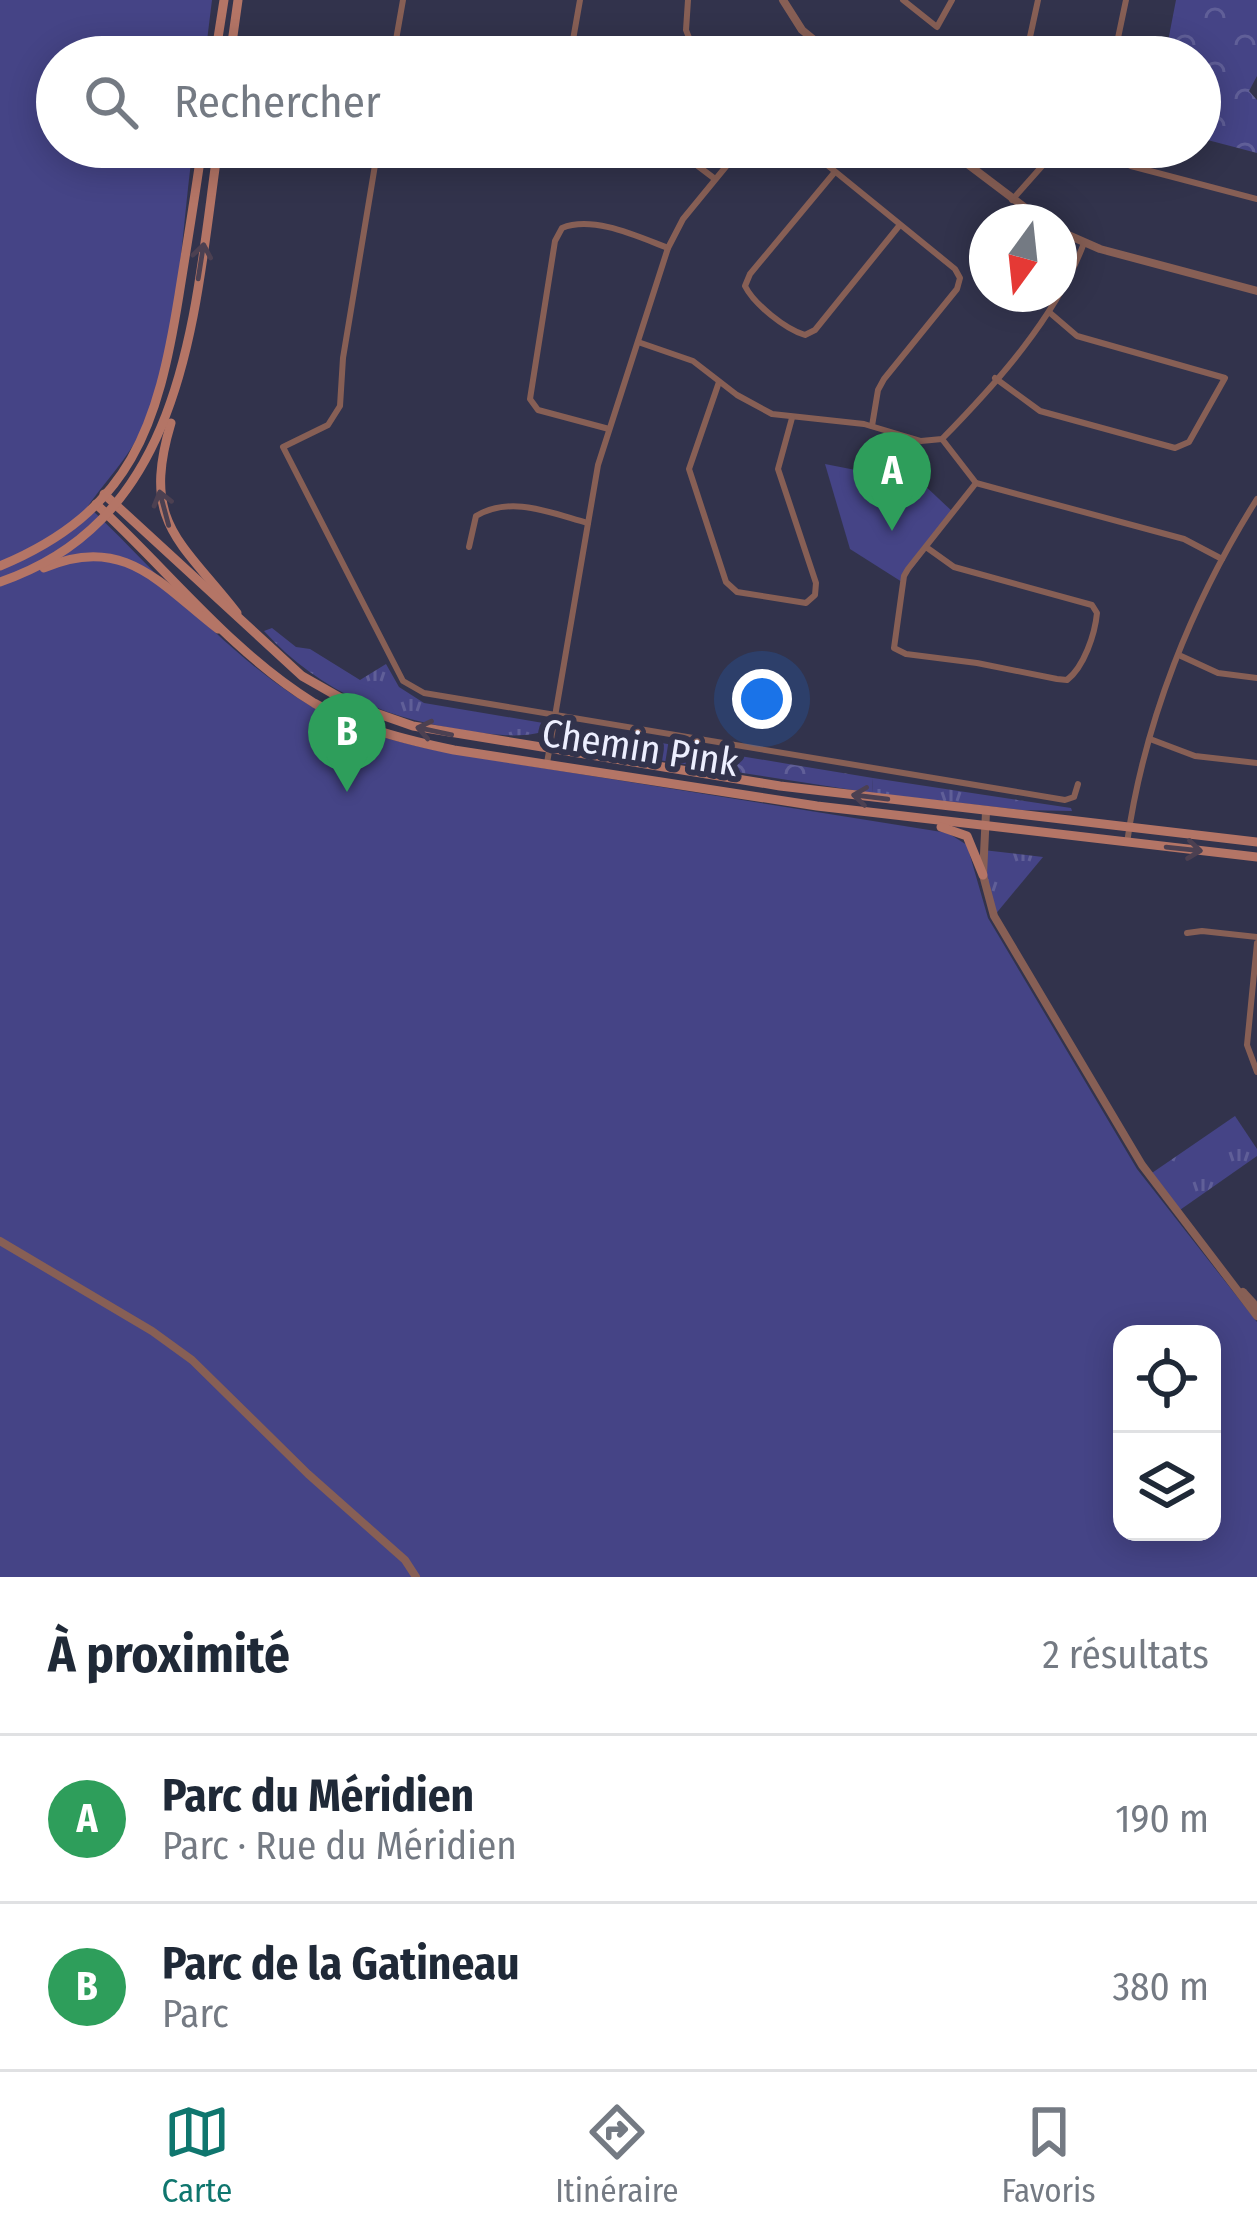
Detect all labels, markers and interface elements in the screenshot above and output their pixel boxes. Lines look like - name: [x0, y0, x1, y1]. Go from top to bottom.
- search box: [36, 36, 1221, 168]
- icon: search: [78, 69, 144, 135]
- text: Rechercher: [174, 75, 381, 129]
- north arrow: [969, 204, 1077, 312]
- one-way arrow: [190, 243, 213, 282]
- pin: A: [853, 432, 931, 531]
- one-way arrow: [152, 490, 174, 528]
- your location: [732, 669, 792, 729]
- pin: B: [308, 693, 386, 792]
- street label: Chemin Pink: [539, 710, 742, 786]
- one-way arrow: [415, 718, 453, 741]
- one-way arrow: [851, 786, 890, 808]
- one-way arrow: [1164, 838, 1203, 861]
- map controls: [1113, 1325, 1221, 1541]
- button: locate: [1113, 1325, 1221, 1433]
- button: layers: [1113, 1433, 1221, 1541]
- text: À proximité: [48, 1624, 290, 1686]
- text: 2 résultats: [1043, 1632, 1209, 1678]
- text: Parc du Méridien: [162, 1769, 474, 1823]
- text: A: [76, 1796, 98, 1842]
- text: 190 m: [1115, 1796, 1209, 1842]
- text: Parc · Rue du Méridien: [162, 1823, 517, 1869]
- text: Parc de la Gatineau: [162, 1937, 520, 1991]
- text: B: [76, 1964, 98, 2010]
- text: 380 m: [1112, 1964, 1209, 2010]
- text: Parc: [162, 1991, 229, 2037]
- tab: Carte: [161, 2099, 232, 2211]
- tab: Itinéraire: [555, 2099, 679, 2211]
- tab: Favoris: [1002, 2099, 1096, 2211]

